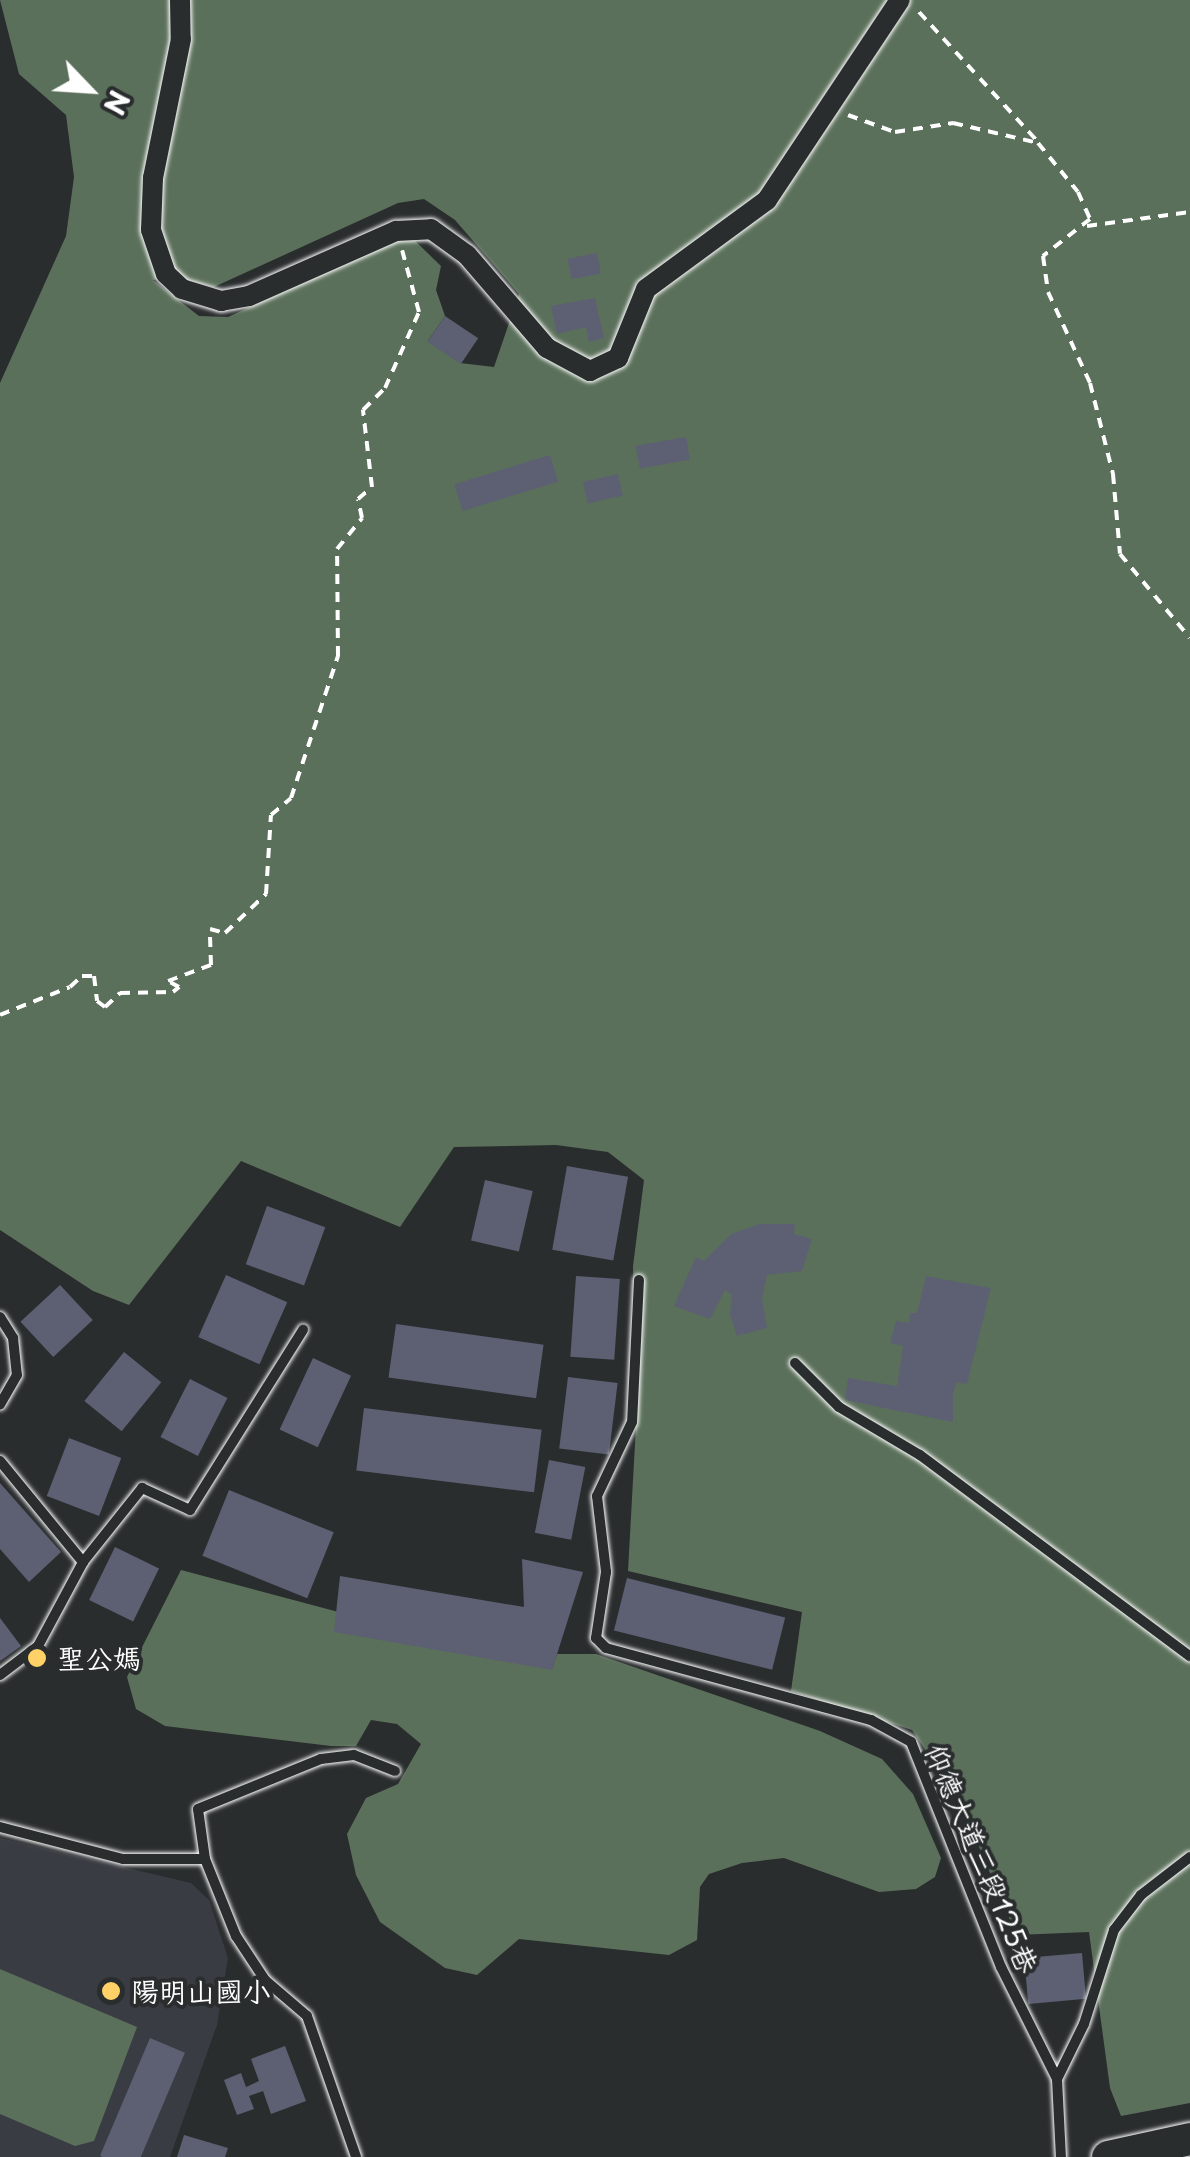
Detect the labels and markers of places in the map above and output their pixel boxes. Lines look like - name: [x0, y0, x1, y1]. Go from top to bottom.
- place label: 聖公媽: [57, 1641, 141, 1675]
- marker: 聖公媽: [26, 1647, 48, 1669]
- place label: 陽明山國小: [131, 1974, 271, 2008]
- marker: 陽明山國小: [100, 1980, 122, 2002]

